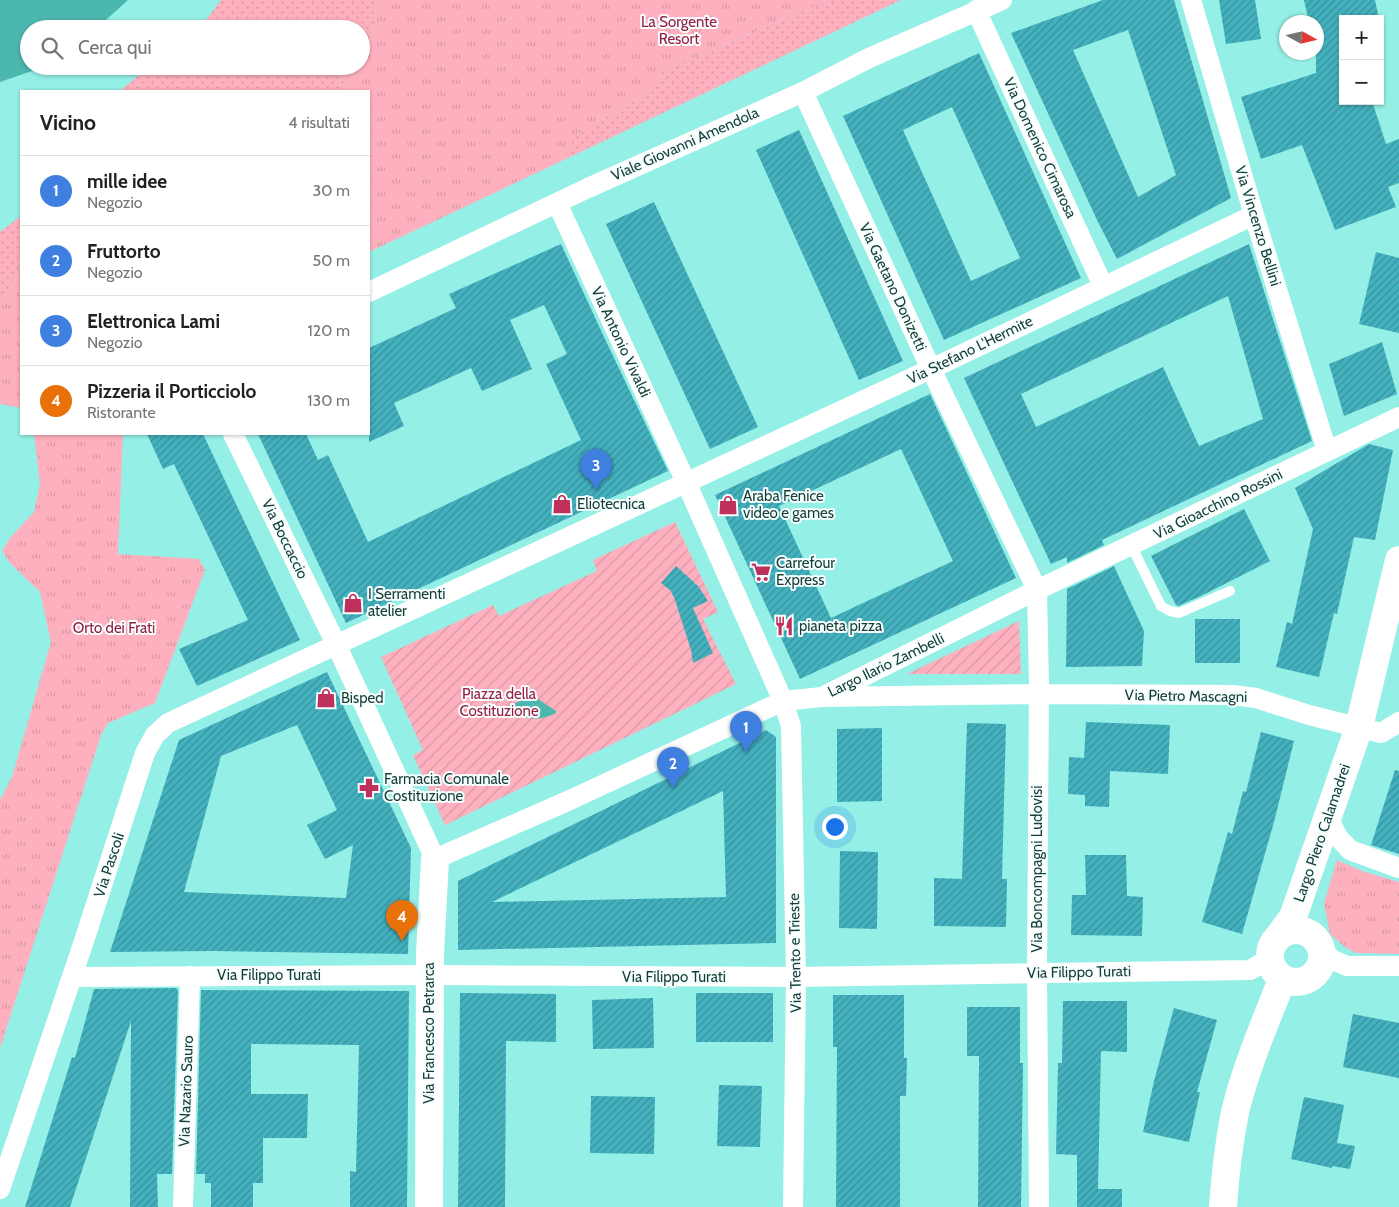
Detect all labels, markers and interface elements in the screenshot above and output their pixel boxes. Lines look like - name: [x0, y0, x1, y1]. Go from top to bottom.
- park label: La Sorgente Resort: [641, 13, 717, 48]
- north arrow: [1279, 15, 1324, 60]
- map controls: [1339, 15, 1384, 105]
- button: +: [1339, 15, 1384, 60]
- search box: [20, 20, 370, 75]
- icon: search: [38, 34, 66, 62]
- text: Cerca qui: [78, 36, 152, 59]
- button: −: [1339, 60, 1384, 105]
- street label: Via Domenico Cimarosa: [1000, 75, 1081, 222]
- street label: Viale Giovanni Amendola: [608, 103, 762, 185]
- text: Vicino: [40, 110, 96, 135]
- text: 4 risultati: [288, 113, 350, 132]
- street label: Via Vincenzo Bellini: [1231, 164, 1285, 288]
- text: mille idee: [87, 170, 167, 193]
- text: 1: [53, 181, 59, 200]
- text: 30 m: [313, 181, 350, 200]
- text: Negozio: [87, 193, 143, 212]
- street label: Via Gaetano Donizetti: [855, 220, 931, 354]
- text: Fruttorto: [87, 240, 161, 263]
- text: 2: [52, 251, 60, 270]
- text: 50 m: [313, 251, 350, 270]
- text: Negozio: [87, 263, 143, 282]
- street label: Via Antonio Vivaldi: [587, 284, 655, 400]
- text: Elettronica Lami: [87, 310, 220, 333]
- street label: Via Stefano L'Hermite: [904, 312, 1036, 388]
- text: 3: [52, 321, 60, 340]
- text: 120 m: [308, 321, 350, 340]
- text: Negozio: [87, 333, 143, 352]
- text: Pizzeria il Porticciolo: [87, 380, 256, 403]
- text: 4: [51, 391, 61, 410]
- text: 130 m: [307, 391, 350, 410]
- text: Ristorante: [87, 403, 156, 422]
- pin: 3: [580, 449, 612, 490]
- street label: Via Gioacchino Rossini: [1151, 465, 1285, 543]
- place label: Araba Fenice video e games: [743, 487, 834, 522]
- shop icon: Eliotecnica: [551, 493, 573, 515]
- shop icon: Araba Fenice video e games: [717, 494, 739, 516]
- place label: Eliotecnica: [577, 495, 646, 513]
- street label: Via Boccaccio: [258, 496, 312, 582]
- place label: Carrefour Express: [776, 554, 835, 589]
- supermarket icon: Carrefour Express: [750, 561, 772, 583]
- place label: I Serramenti atelier: [368, 585, 446, 620]
- shop icon: I Serramenti atelier: [342, 592, 364, 614]
- restaurant icon: pianeta pizza: [773, 615, 795, 637]
- place label: pianeta pizza: [799, 617, 883, 635]
- park label: Orto dei Frati: [73, 619, 155, 637]
- street label: Largo Ilario Zambelli: [825, 629, 947, 701]
- park label: Piazza della Costituzione: [459, 685, 539, 720]
- street label: Via Pietro Mascagni: [1125, 686, 1247, 706]
- shop icon: Bisped: [315, 687, 337, 709]
- place label: Bisped: [341, 689, 384, 707]
- pin: 1: [730, 711, 762, 752]
- pin: 2: [657, 747, 689, 788]
- street label: Largo Piero Calamadrei: [1290, 761, 1354, 905]
- place label: Farmacia Comunale Costituzione: [384, 770, 509, 805]
- pharmacy icon: Farmacia Comunale Costituzione: [358, 777, 380, 799]
- street label: Via Boncompagni Ludovisi: [1028, 786, 1046, 952]
- your location: [822, 814, 848, 840]
- street label: Via Pascoli: [90, 830, 128, 900]
- street label: Via Trento e Trieste: [785, 893, 805, 1013]
- pin: 4: [386, 900, 418, 941]
- street label: Via Francesco Petrarca: [420, 962, 438, 1104]
- street label: Via Filippo Turati: [1027, 962, 1131, 982]
- street label: Via Filippo Turati: [217, 966, 321, 984]
- street label: Via Filippo Turati: [622, 968, 726, 986]
- street label: Via Nazario Sauro: [175, 1035, 197, 1147]

